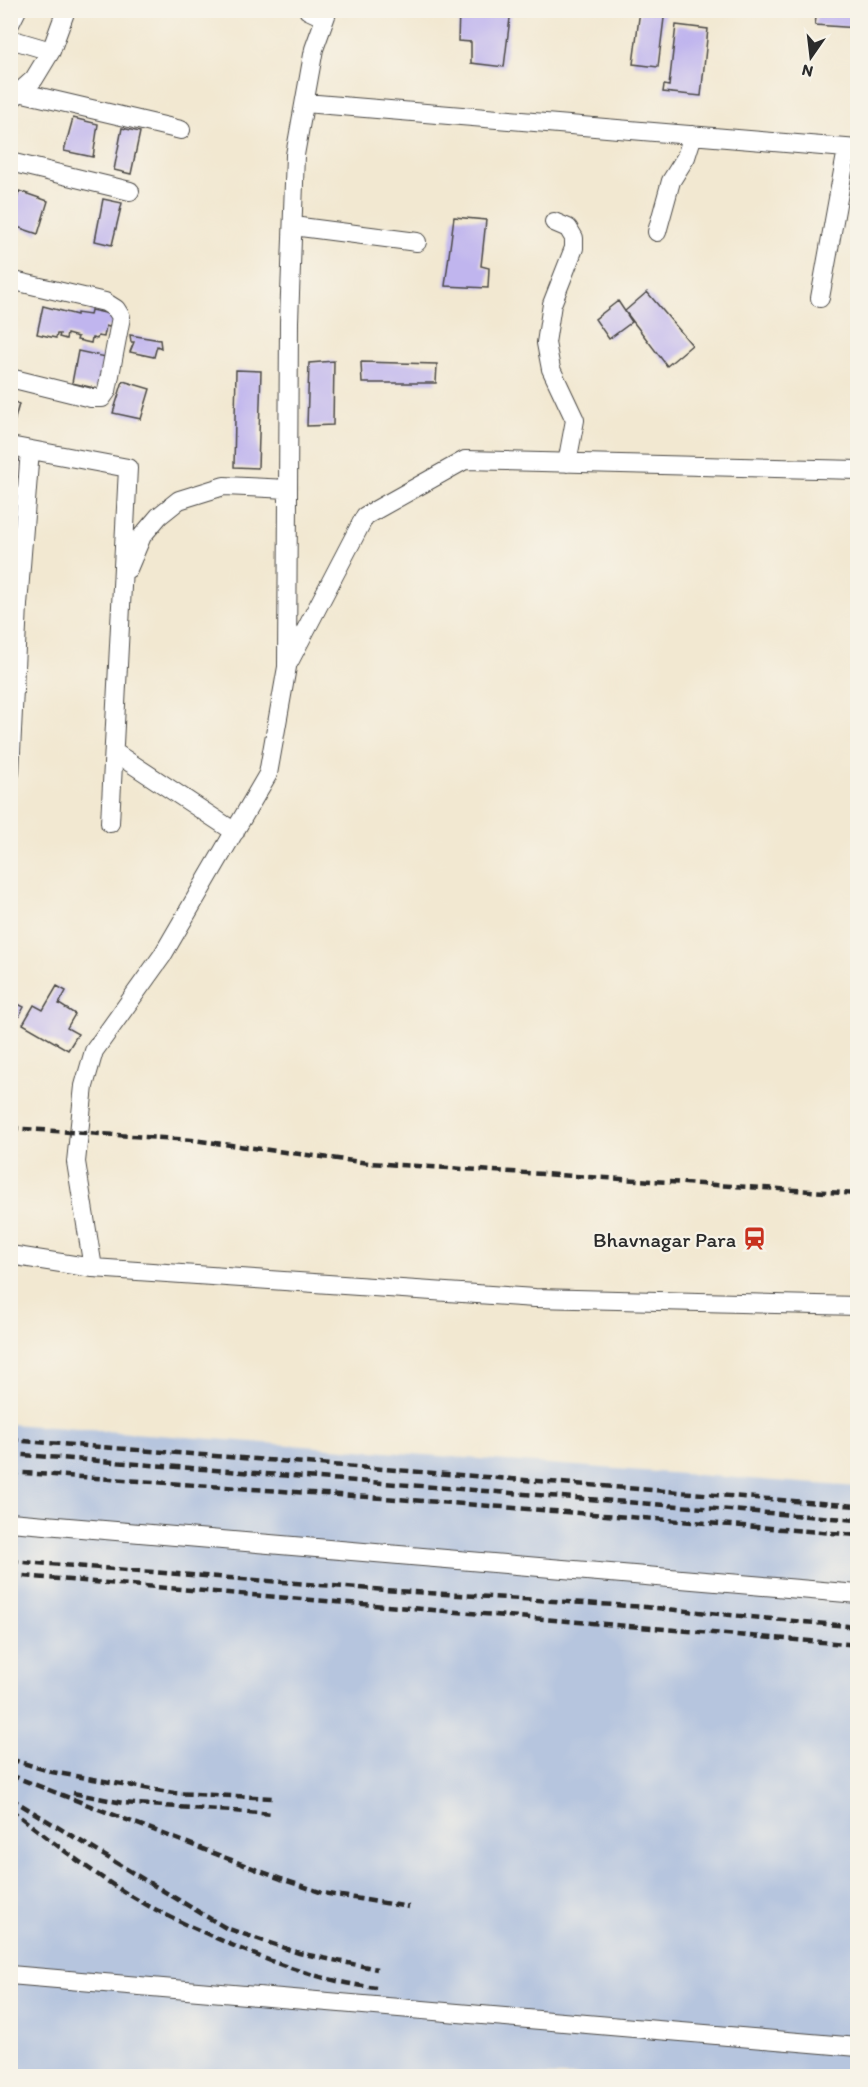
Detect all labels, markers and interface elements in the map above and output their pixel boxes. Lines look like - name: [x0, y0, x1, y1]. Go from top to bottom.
- north arrow: [781, 27, 841, 87]
- text: N: [800, 61, 815, 82]
- station icon: Bhavnagar Para: [741, 1226, 767, 1252]
- place label: Bhavnagar Para: [593, 1227, 736, 1252]

